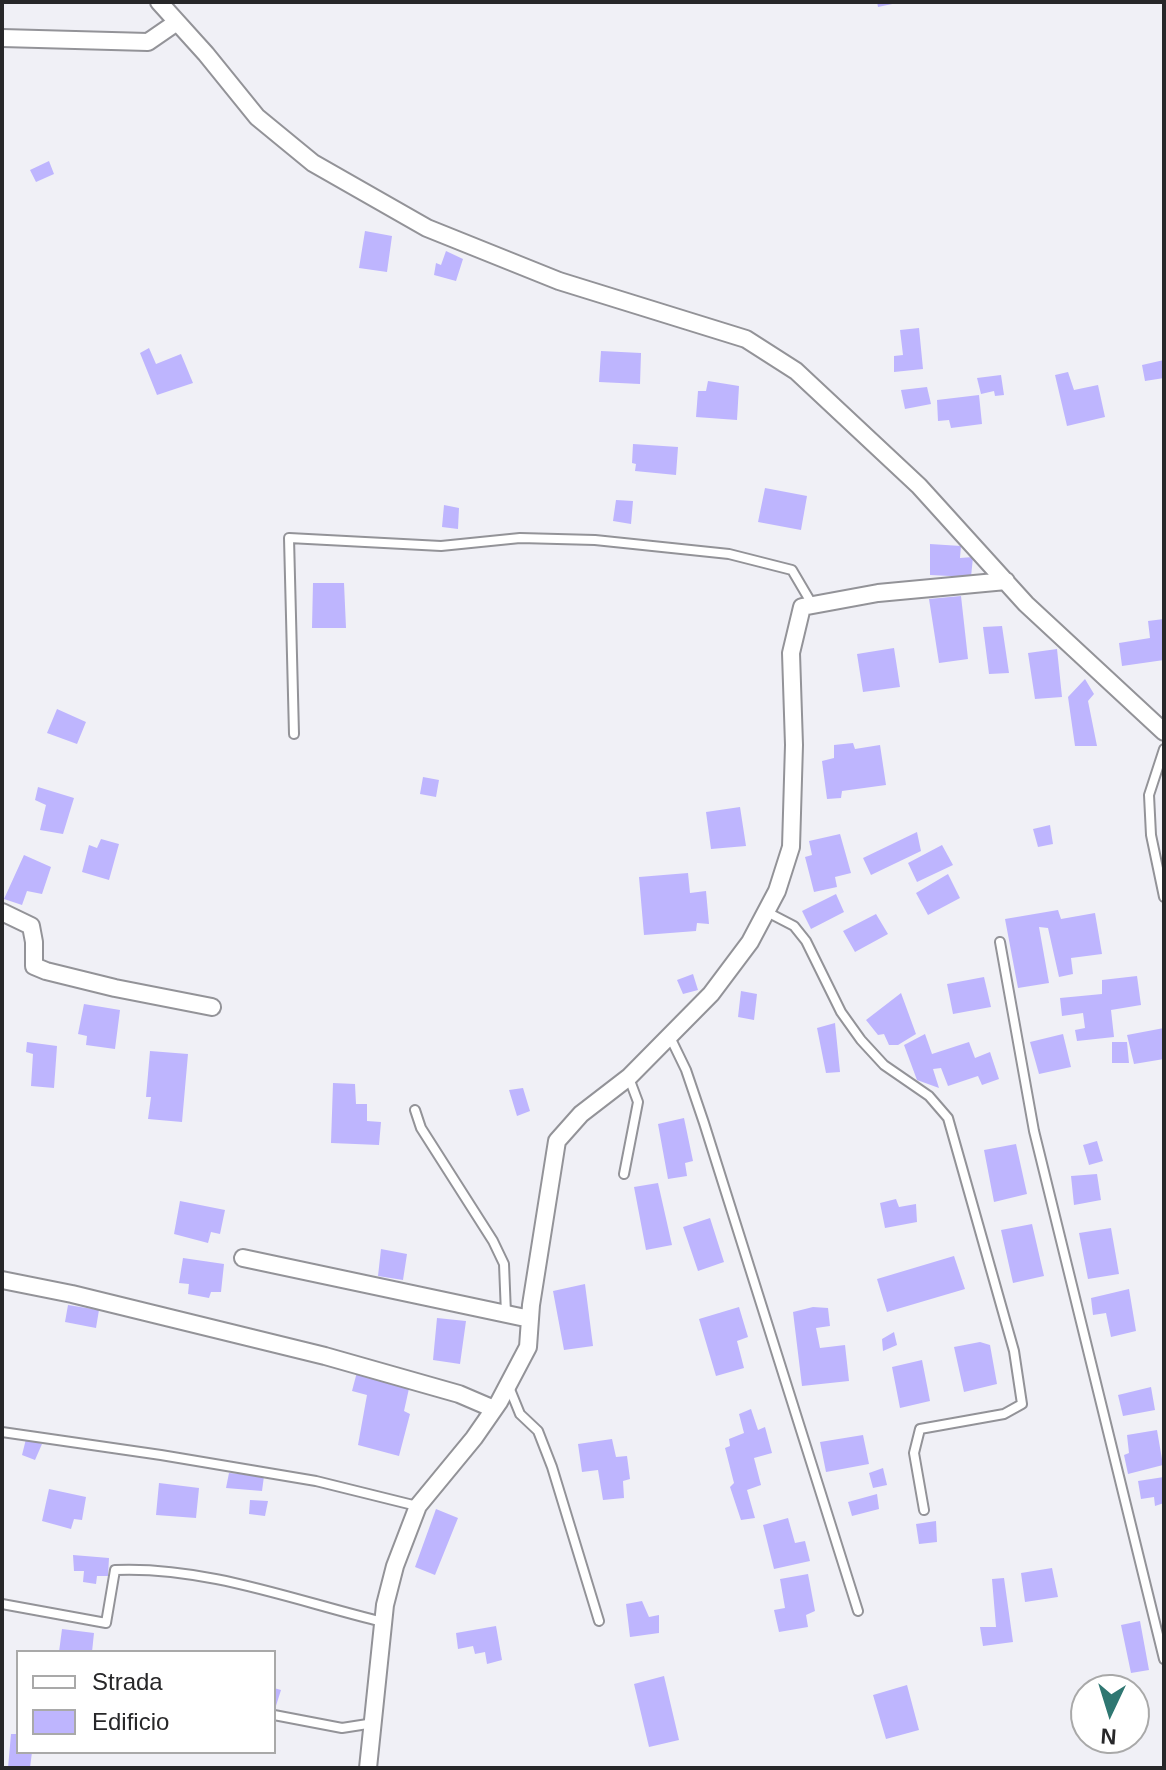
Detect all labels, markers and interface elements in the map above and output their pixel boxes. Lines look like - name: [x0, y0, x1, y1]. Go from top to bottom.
- legend: [16, 1650, 276, 1754]
- text: Strada: [92, 1668, 163, 1695]
- north arrow: [1070, 1674, 1150, 1754]
- text: Edificio: [92, 1708, 169, 1735]
- text: N: [1100, 1723, 1117, 1749]

